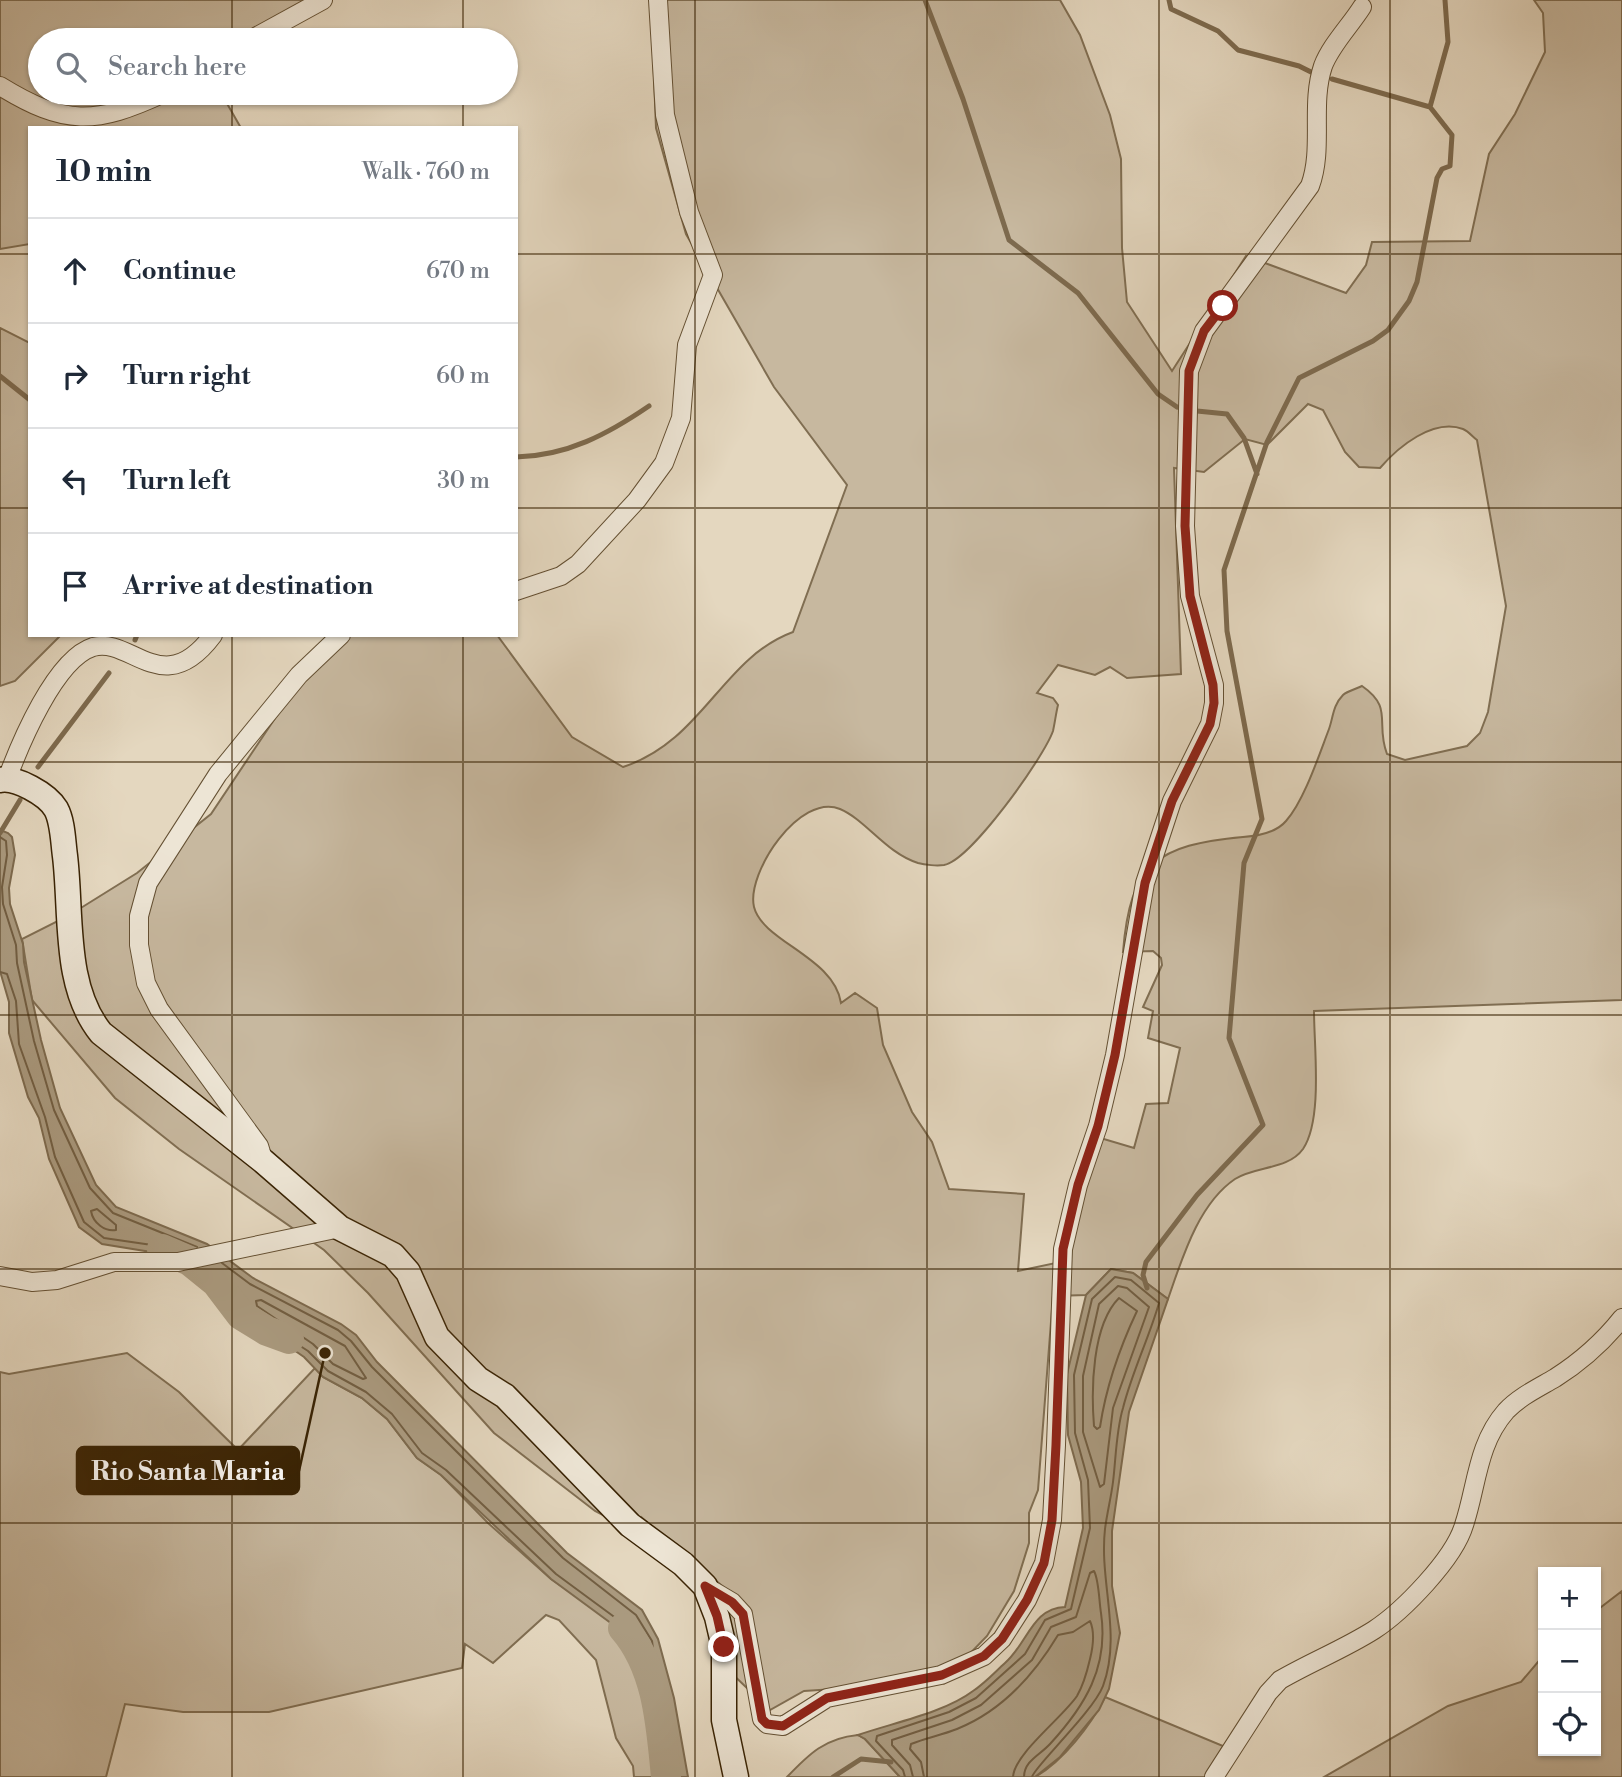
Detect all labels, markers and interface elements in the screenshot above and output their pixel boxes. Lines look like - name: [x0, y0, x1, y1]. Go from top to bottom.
- search box: [28, 28, 518, 105]
- icon: search: [52, 48, 90, 86]
- text: Search here: [108, 51, 247, 83]
- text: 10 min: [56, 153, 151, 191]
- text: Walk · 760 m: [362, 158, 490, 186]
- icon: ahead: [56, 252, 94, 290]
- text: Continue: [123, 255, 236, 287]
- text: 670 m: [426, 257, 490, 285]
- route start: [1207, 290, 1238, 321]
- icon: right: [56, 357, 94, 395]
- text: Turn right: [123, 360, 251, 392]
- text: 60 m: [436, 362, 490, 390]
- icon: left: [56, 462, 94, 500]
- text: Turn left: [123, 465, 231, 497]
- text: 30 m: [437, 467, 490, 495]
- icon: arrive: [56, 567, 94, 605]
- text: Arrive at destination: [123, 570, 373, 602]
- callout: Rio Santa Maria: [77, 1447, 299, 1494]
- text: Rio Santa Maria: [91, 1456, 286, 1488]
- map controls: [1538, 1567, 1601, 1756]
- button: +: [1538, 1567, 1601, 1630]
- button: −: [1538, 1630, 1601, 1693]
- route end: [708, 1631, 739, 1662]
- button: locate: [1538, 1693, 1601, 1756]

